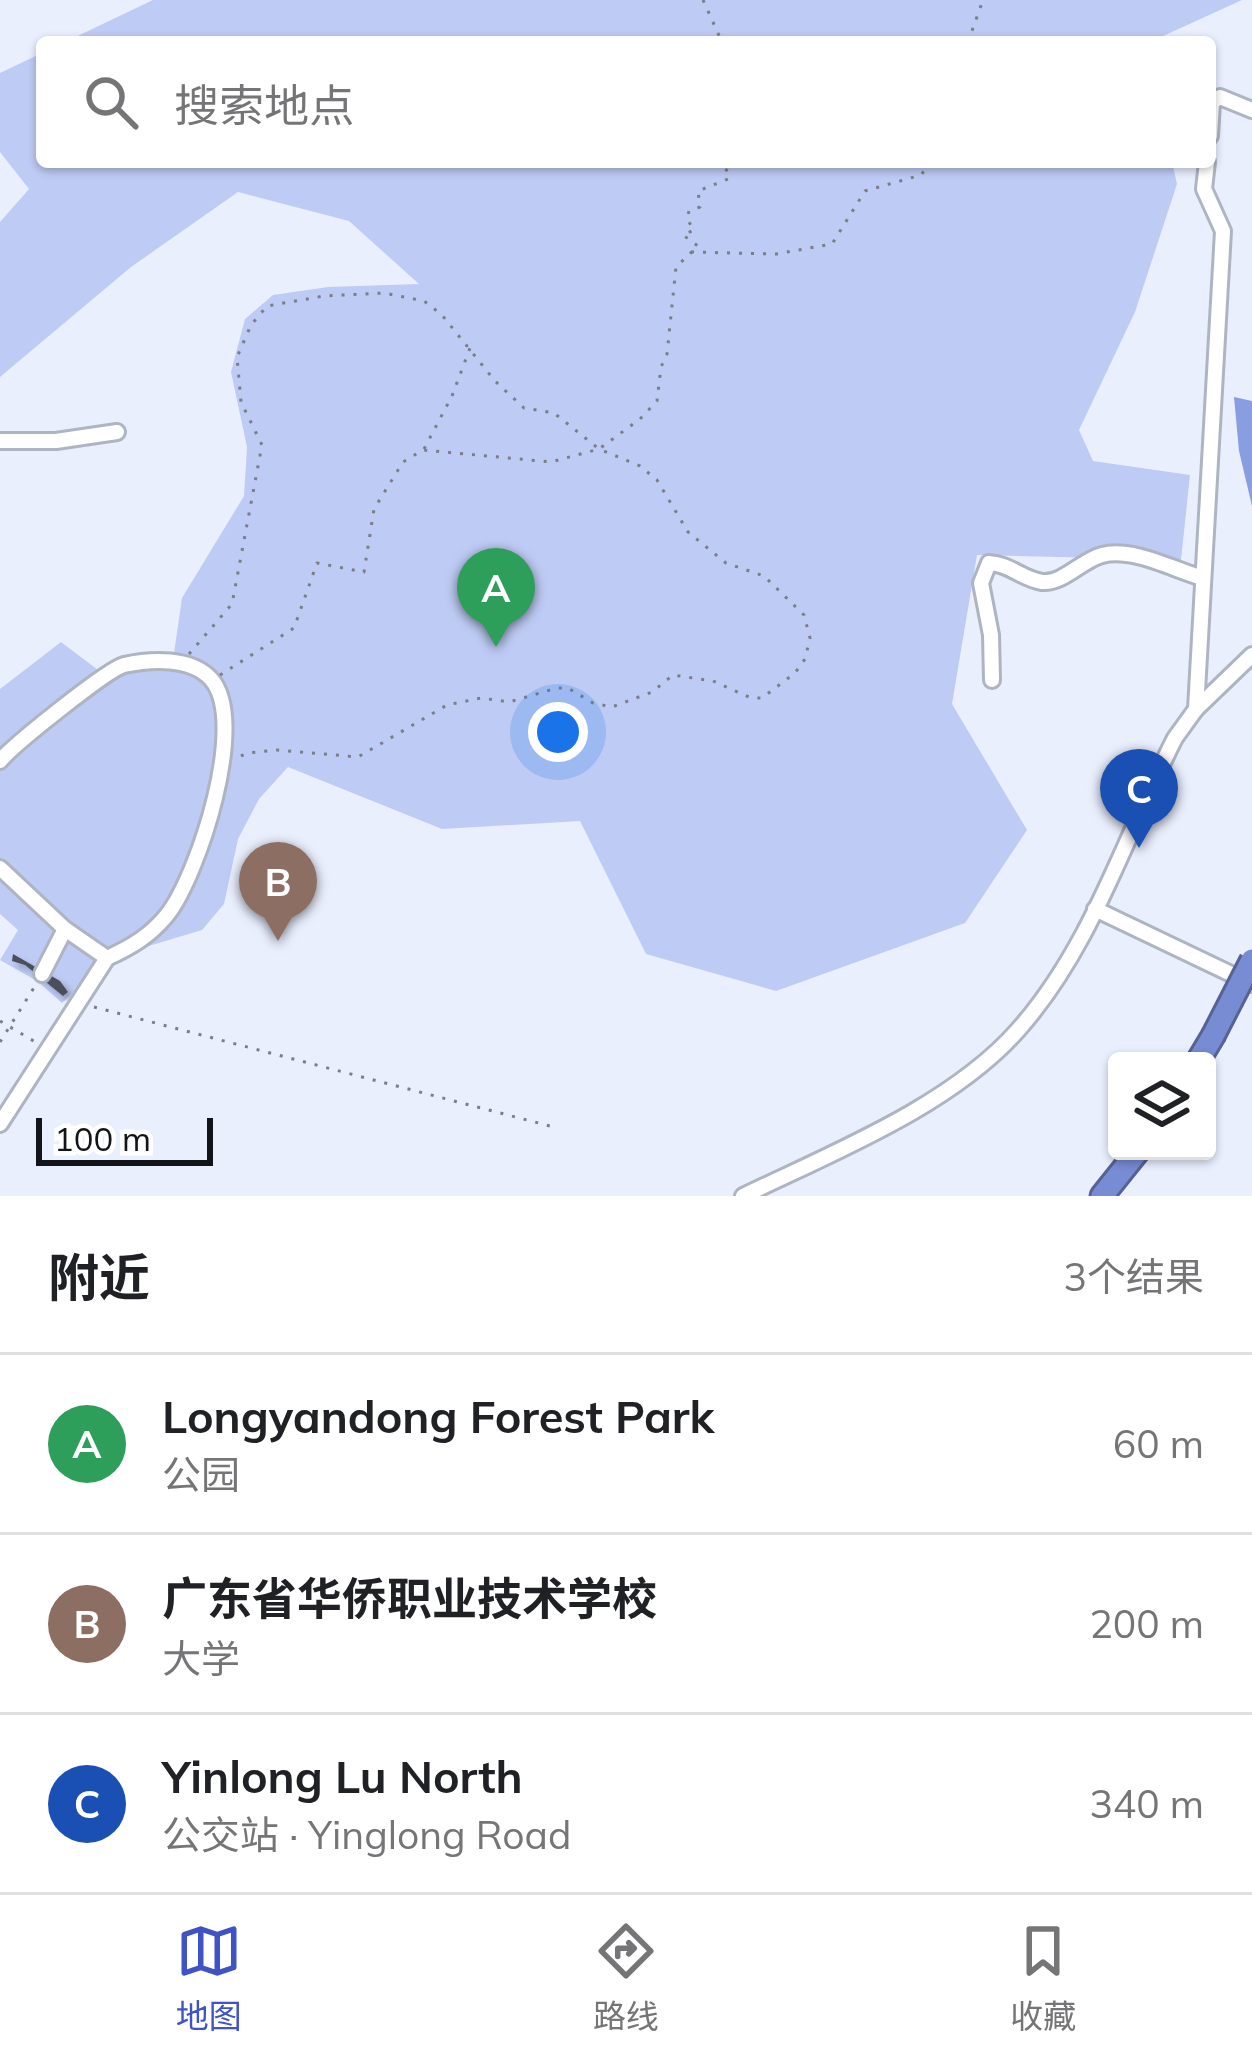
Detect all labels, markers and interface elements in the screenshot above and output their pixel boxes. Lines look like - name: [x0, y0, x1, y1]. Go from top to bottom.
- search box: [36, 36, 1216, 168]
- icon: search: [78, 69, 144, 135]
- text: 搜索地点: [174, 77, 354, 133]
- pin: A: [457, 548, 535, 647]
- your location: [528, 702, 588, 762]
- pin: C: [1100, 749, 1178, 848]
- pin: B: [239, 842, 317, 941]
- map controls: [1108, 1052, 1216, 1160]
- button: layers: [1108, 1052, 1216, 1160]
- scale bar: [36, 1112, 213, 1165]
- text: 100 m: [54, 1118, 151, 1159]
- text: 附近: [48, 1245, 150, 1309]
- text: 3个结果: [1064, 1252, 1204, 1301]
- text: Longyandong Forest Park: [162, 1388, 714, 1444]
- text: A: [72, 1419, 102, 1468]
- text: 60 m: [1113, 1419, 1204, 1468]
- text: 公园: [162, 1450, 240, 1499]
- text: 广东省华侨职业技术学校: [162, 1570, 657, 1626]
- text: B: [74, 1599, 100, 1648]
- text: 200 m: [1089, 1599, 1204, 1648]
- text: 大学: [162, 1634, 240, 1683]
- text: Yinlong Lu North: [162, 1748, 523, 1804]
- text: C: [74, 1779, 100, 1828]
- text: 340 m: [1089, 1779, 1204, 1828]
- text: 公交站 · Yinglong Road: [162, 1810, 571, 1859]
- tab: 地图: [176, 1918, 242, 2038]
- tab: 路线: [593, 1918, 659, 2038]
- tab: 收藏: [1010, 1918, 1076, 2038]

